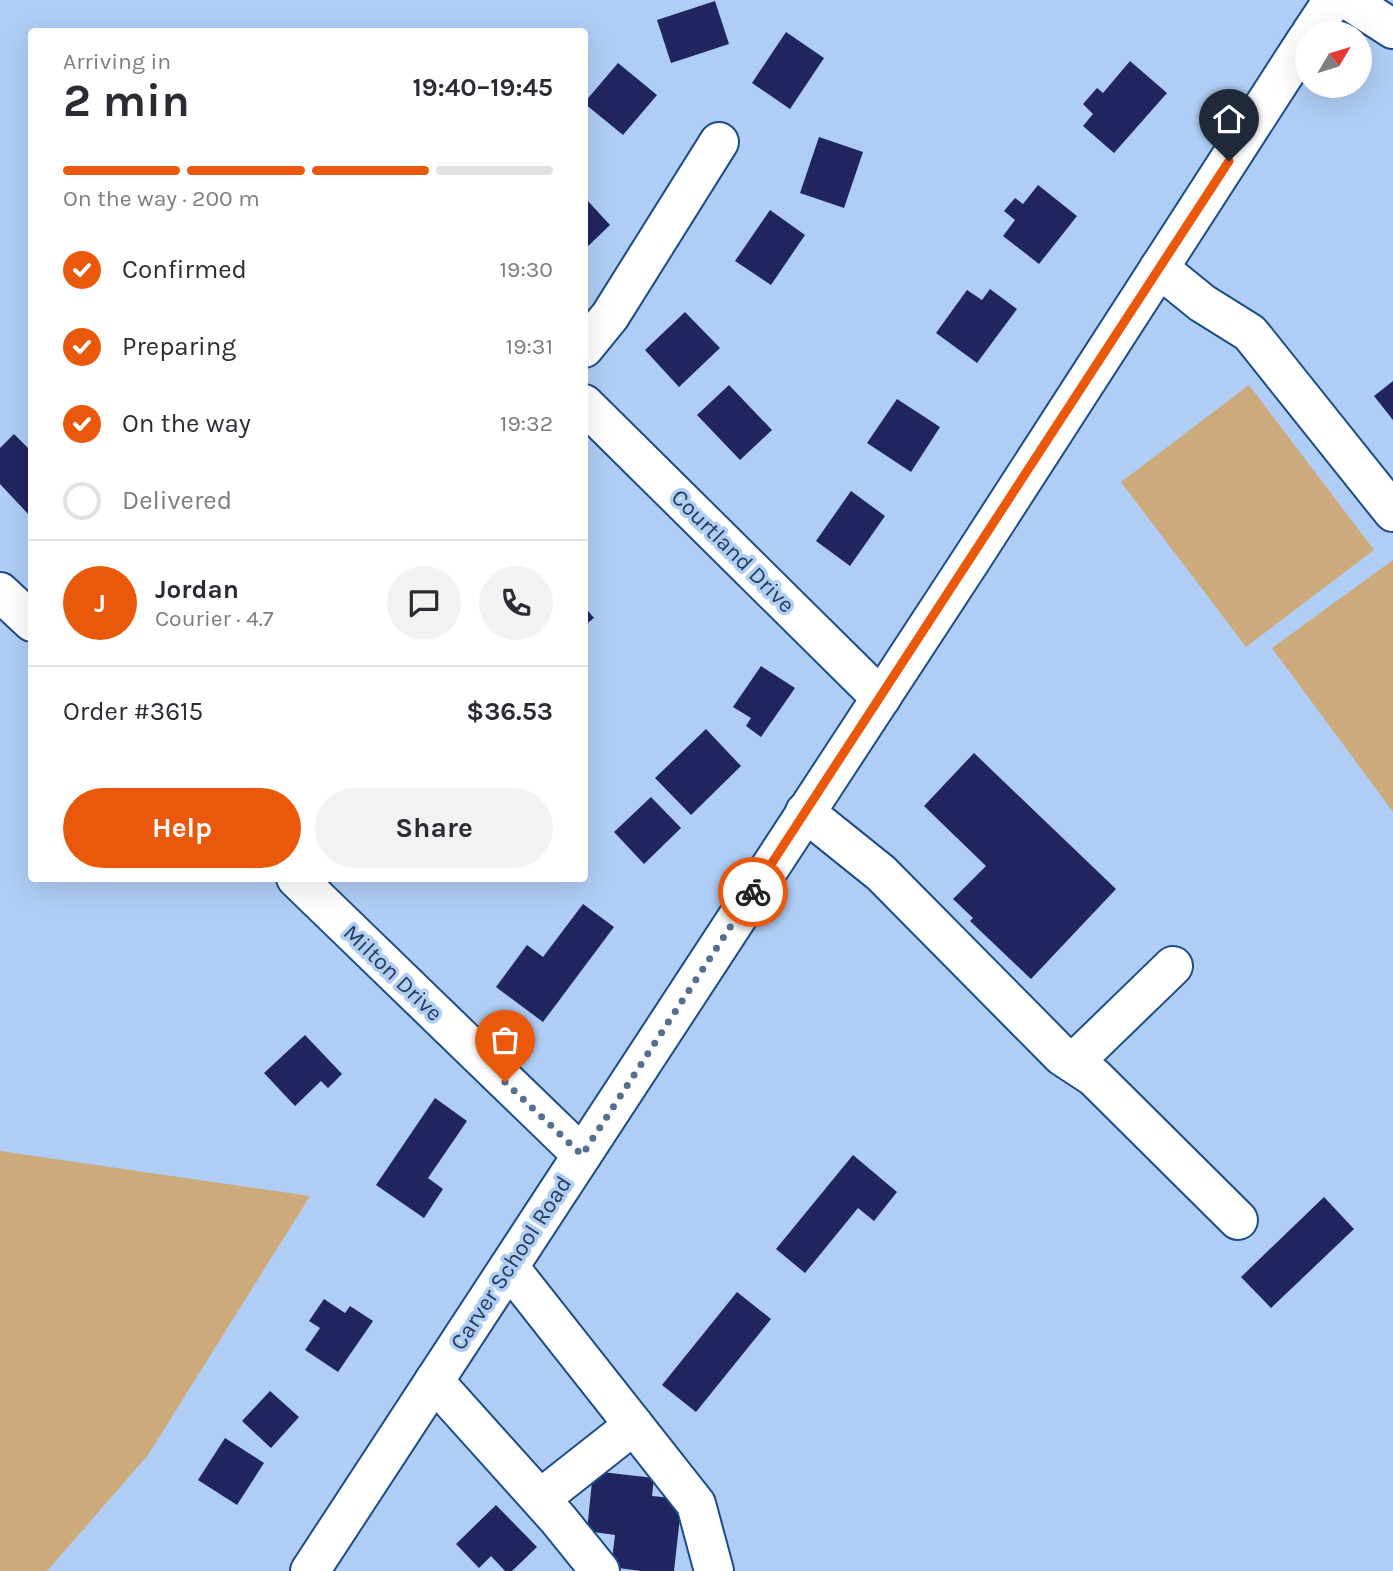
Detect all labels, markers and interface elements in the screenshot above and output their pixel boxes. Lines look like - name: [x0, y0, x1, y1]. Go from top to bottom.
- north arrow: [1295, 21, 1372, 98]
- map controls: [1295, 21, 1372, 98]
- text: Arriving in: [63, 48, 171, 75]
- text: 19:40–19:45: [413, 72, 553, 103]
- text: 2 min: [63, 74, 190, 128]
- pin: [1199, 89, 1259, 161]
- icon: home: [1210, 100, 1248, 138]
- text: On the way · 200 m: [63, 185, 260, 212]
- icon: check: [63, 251, 101, 289]
- text: Confirmed: [122, 254, 247, 285]
- text: 19:30: [500, 256, 553, 283]
- icon: check: [63, 328, 101, 366]
- text: Preparing: [122, 331, 236, 362]
- text: 19:31: [506, 333, 553, 360]
- icon: check: [63, 405, 101, 443]
- text: On the way: [122, 408, 251, 439]
- text: 19:32: [500, 410, 553, 437]
- street label: Courtland Drive: [666, 484, 800, 618]
- text: Delivered: [122, 485, 232, 516]
- button: chat: [387, 566, 461, 640]
- button: phone: [479, 566, 553, 640]
- text: Jordan: [155, 574, 239, 605]
- text: J: [94, 588, 106, 619]
- text: Courier · 4.7: [155, 605, 274, 632]
- text: Order #3615: [63, 696, 203, 727]
- text: $36.53: [466, 696, 553, 727]
- button: Help: [63, 788, 301, 868]
- button: Share: [315, 788, 553, 868]
- courier: [718, 857, 788, 927]
- icon: bike: [734, 873, 772, 911]
- street label: Milton Drive: [338, 919, 448, 1027]
- pin: [475, 1010, 535, 1082]
- icon: bag: [486, 1021, 524, 1059]
- street label: Carver School Road: [445, 1171, 577, 1355]

